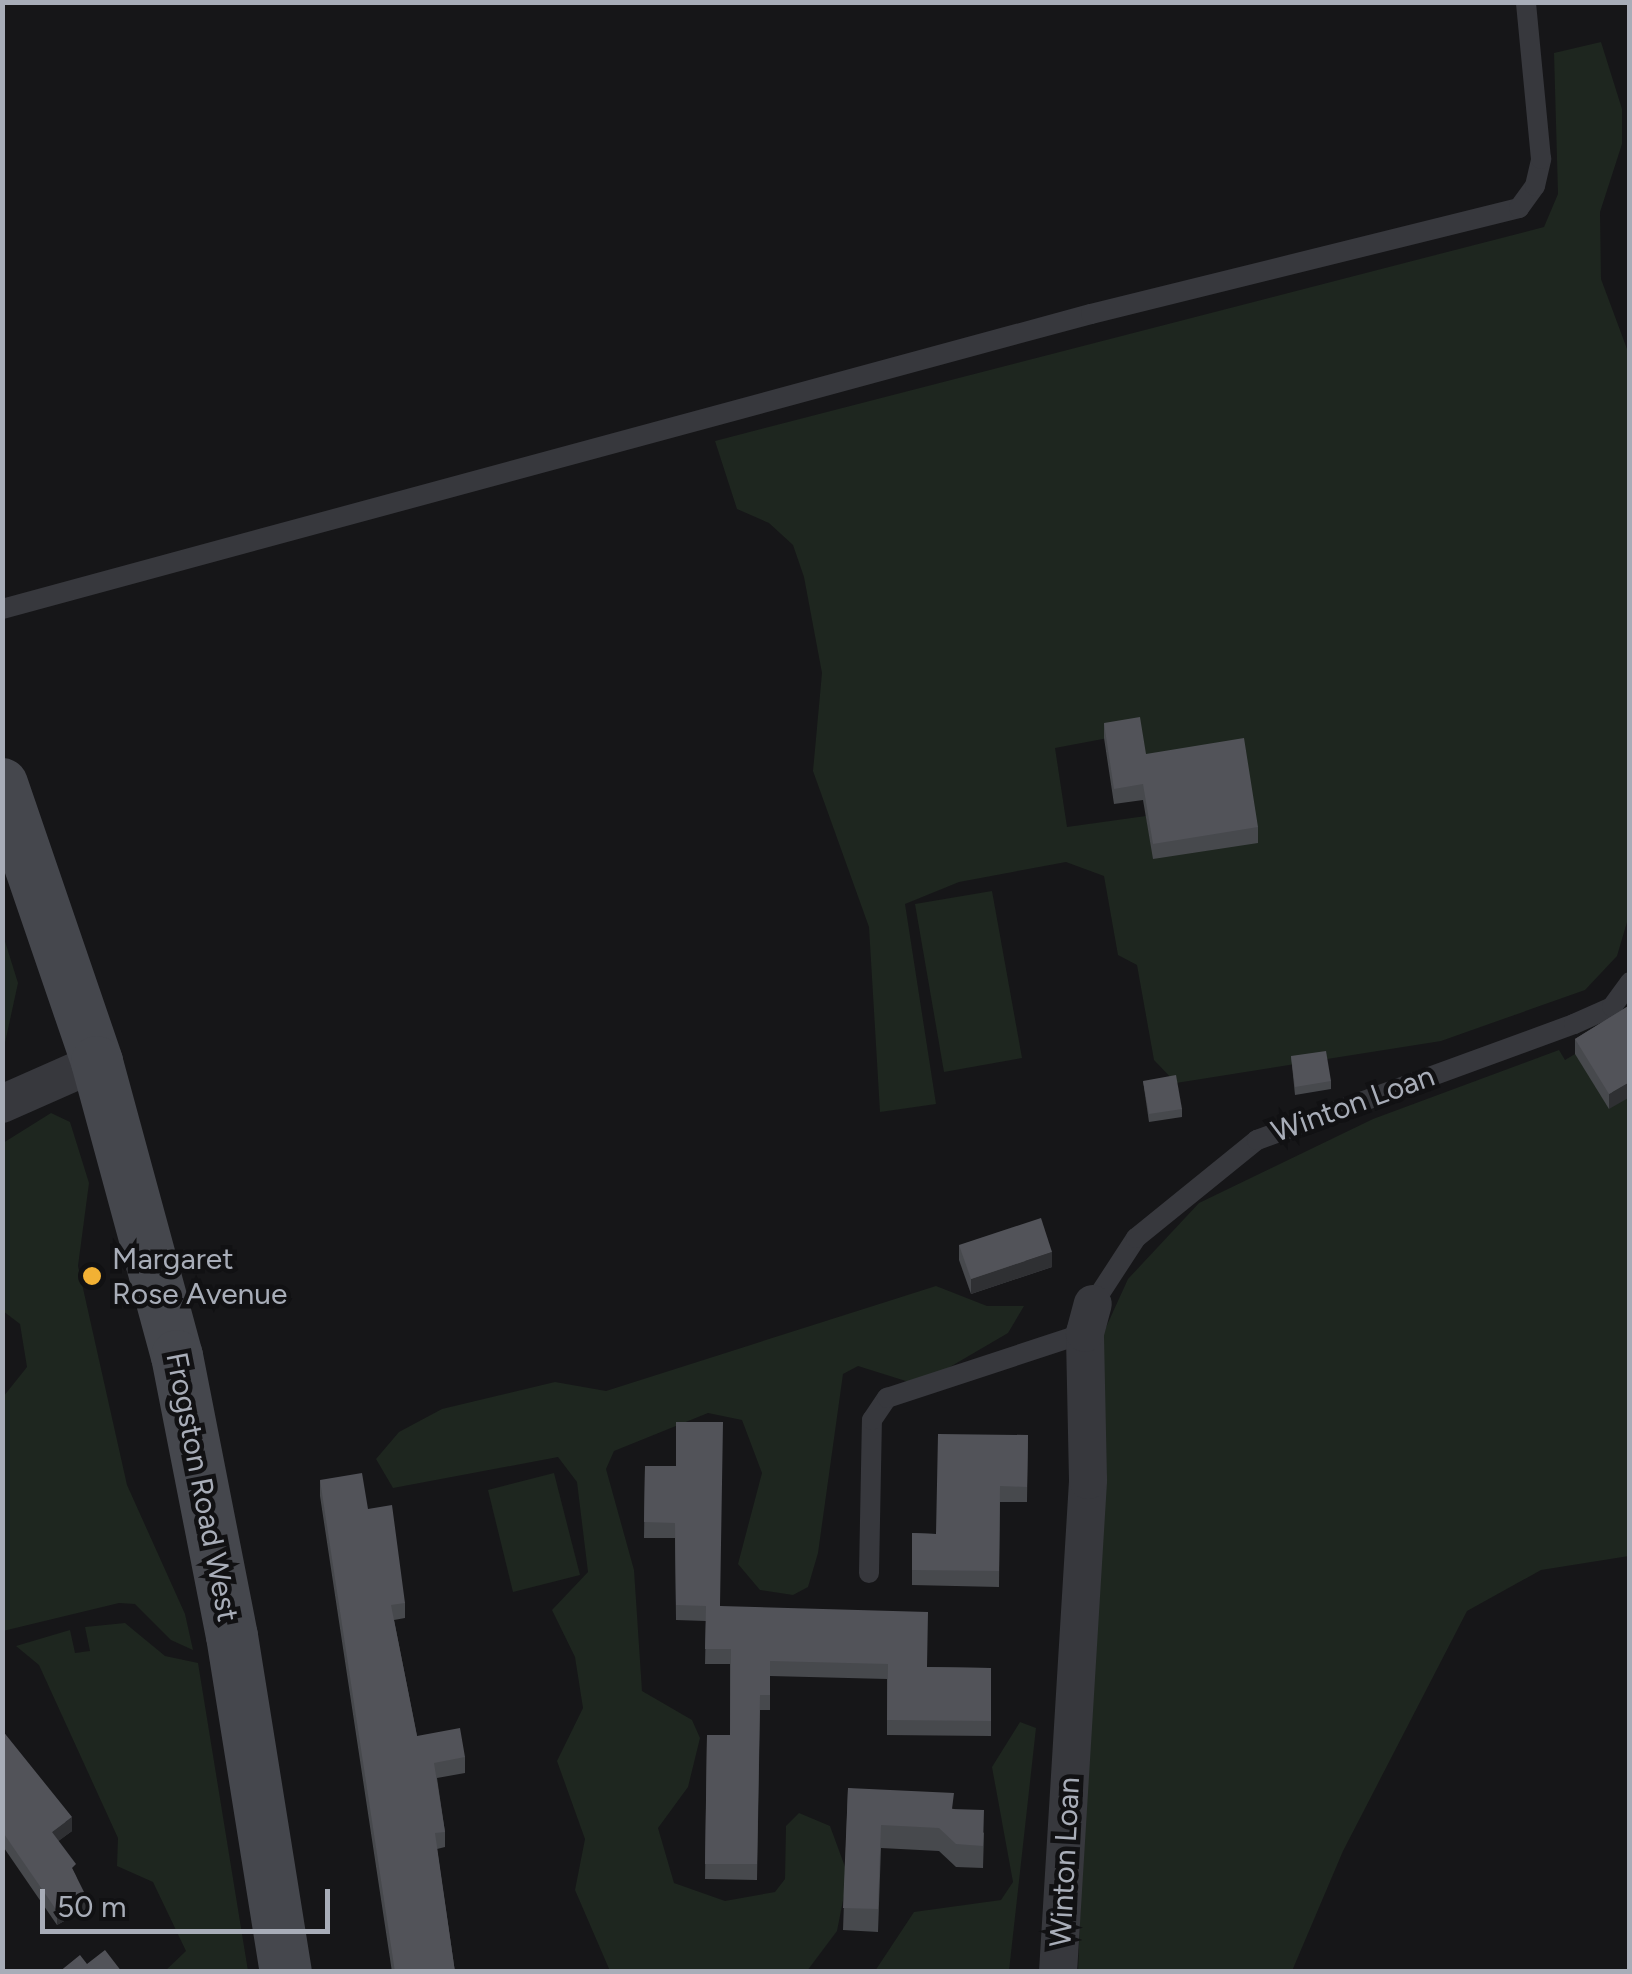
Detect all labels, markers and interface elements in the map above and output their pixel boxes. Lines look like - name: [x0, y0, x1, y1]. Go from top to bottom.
- street label: Winton Loan: [1267, 1058, 1439, 1150]
- place label: Margaret Rose Avenue: [112, 1241, 287, 1312]
- marker: Margaret Rose Avenue: [81, 1265, 103, 1287]
- street label: Frogston Road West: [158, 1349, 246, 1625]
- street label: Winton Loan: [1043, 1776, 1087, 1948]
- scale bar: [45, 1869, 335, 1931]
- text: 50 m: [57, 1888, 126, 1925]

